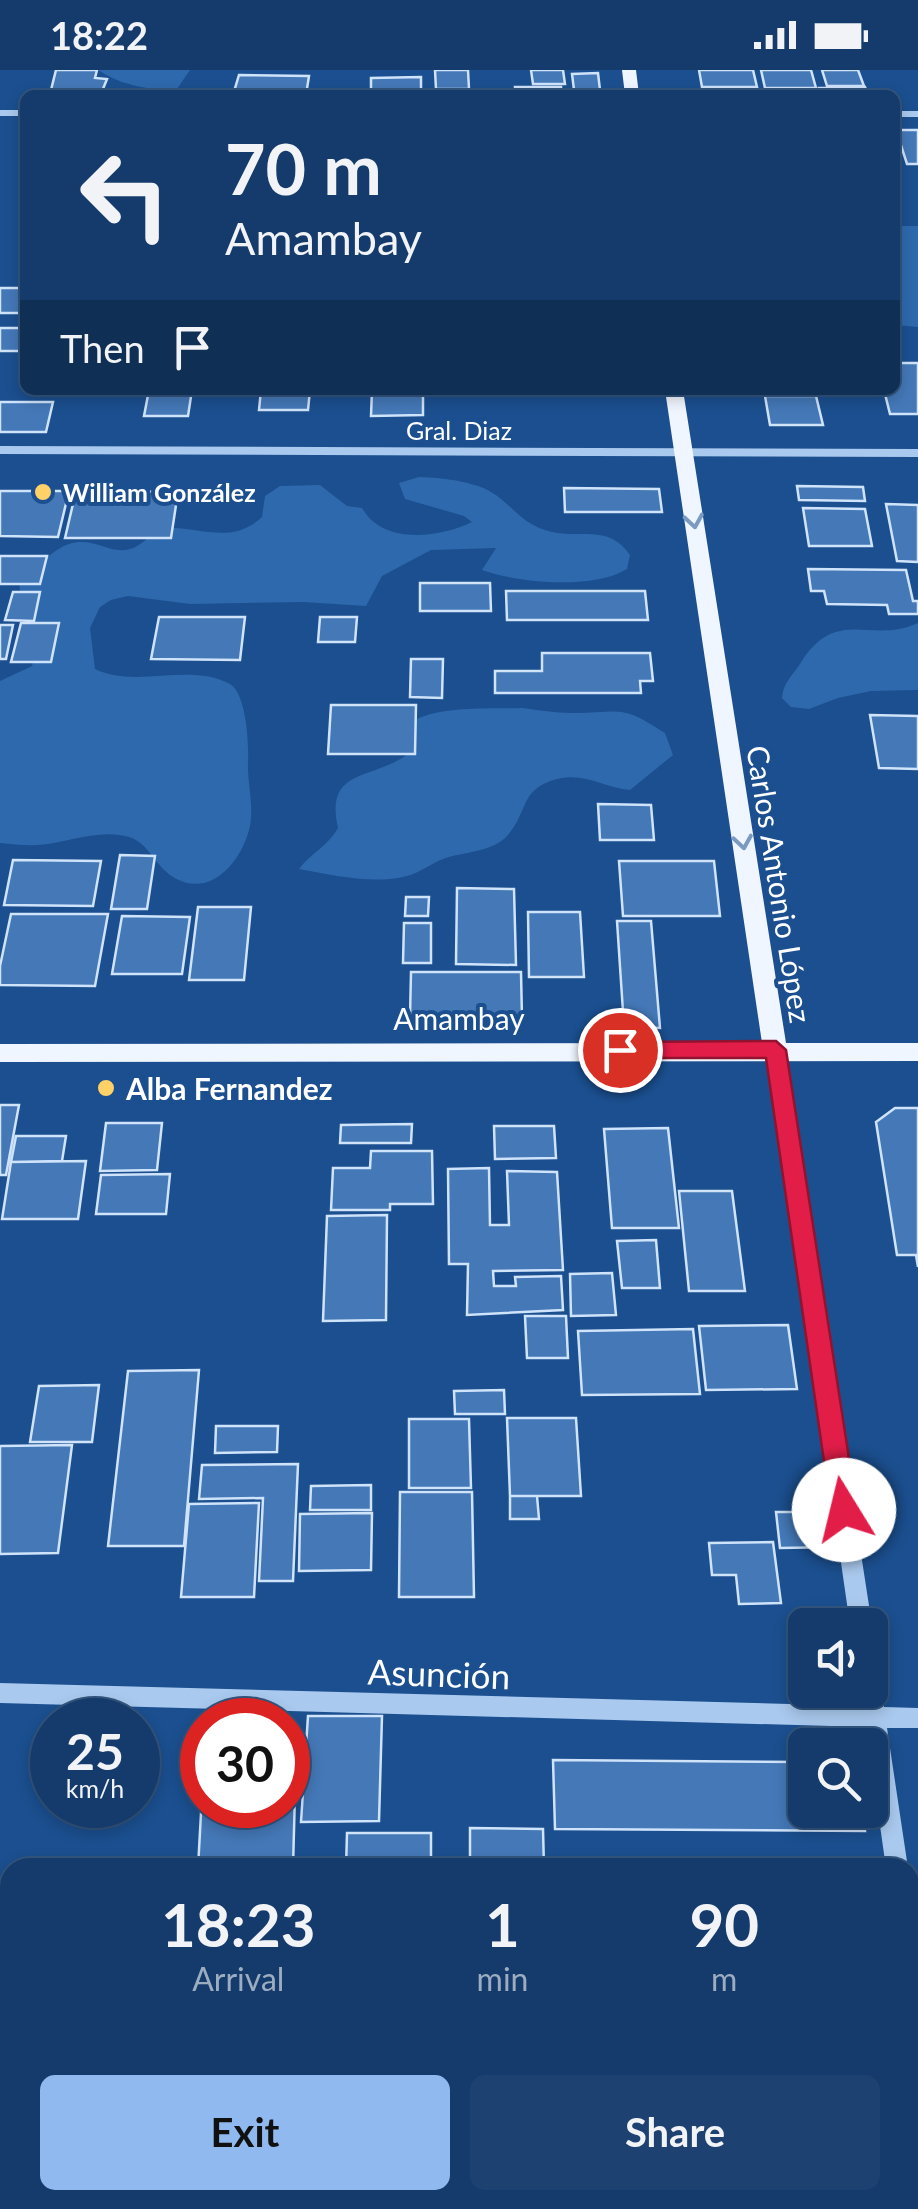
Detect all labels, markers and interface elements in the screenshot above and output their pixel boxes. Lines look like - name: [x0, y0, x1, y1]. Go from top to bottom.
- text: 18:22: [50, 12, 148, 58]
- text: 70 m: [225, 126, 382, 210]
- icon: left: [60, 130, 190, 260]
- text: Amambay: [225, 211, 422, 265]
- icon: arrive: [165, 320, 220, 375]
- text: Then: [60, 325, 145, 371]
- street label: Gral. Diaz: [406, 415, 512, 445]
- place label: William González: [63, 477, 256, 507]
- marker: William González: [32, 481, 54, 503]
- one-way arrow: [682, 513, 703, 529]
- street label: Carlos Antonio López: [740, 743, 820, 1025]
- one-way arrow: [732, 834, 753, 851]
- street label: Amambay: [393, 1000, 525, 1036]
- pin: [578, 1008, 663, 1093]
- icon: arrive: [593, 1023, 648, 1078]
- place label: Alba Fernandez: [125, 1070, 333, 1106]
- marker: Alba Fernandez: [95, 1077, 117, 1099]
- position arrow: [792, 1458, 896, 1562]
- map controls: [788, 1608, 888, 1828]
- button: sound: [788, 1608, 888, 1708]
- street label: Asunción: [367, 1650, 511, 1696]
- speed limit sign: 30: [180, 1698, 310, 1828]
- text: 25: [66, 1721, 124, 1781]
- button: search: [788, 1728, 888, 1828]
- text: km/h: [66, 1773, 124, 1803]
- text: 18:23: [161, 1888, 316, 1960]
- text: 1: [485, 1888, 520, 1960]
- text: 90: [689, 1888, 759, 1960]
- text: Arrival: [192, 1959, 284, 1998]
- text: min: [477, 1959, 528, 1998]
- text: m: [711, 1959, 737, 1998]
- button: Exit: [40, 2075, 450, 2190]
- button: Share: [470, 2075, 880, 2190]

